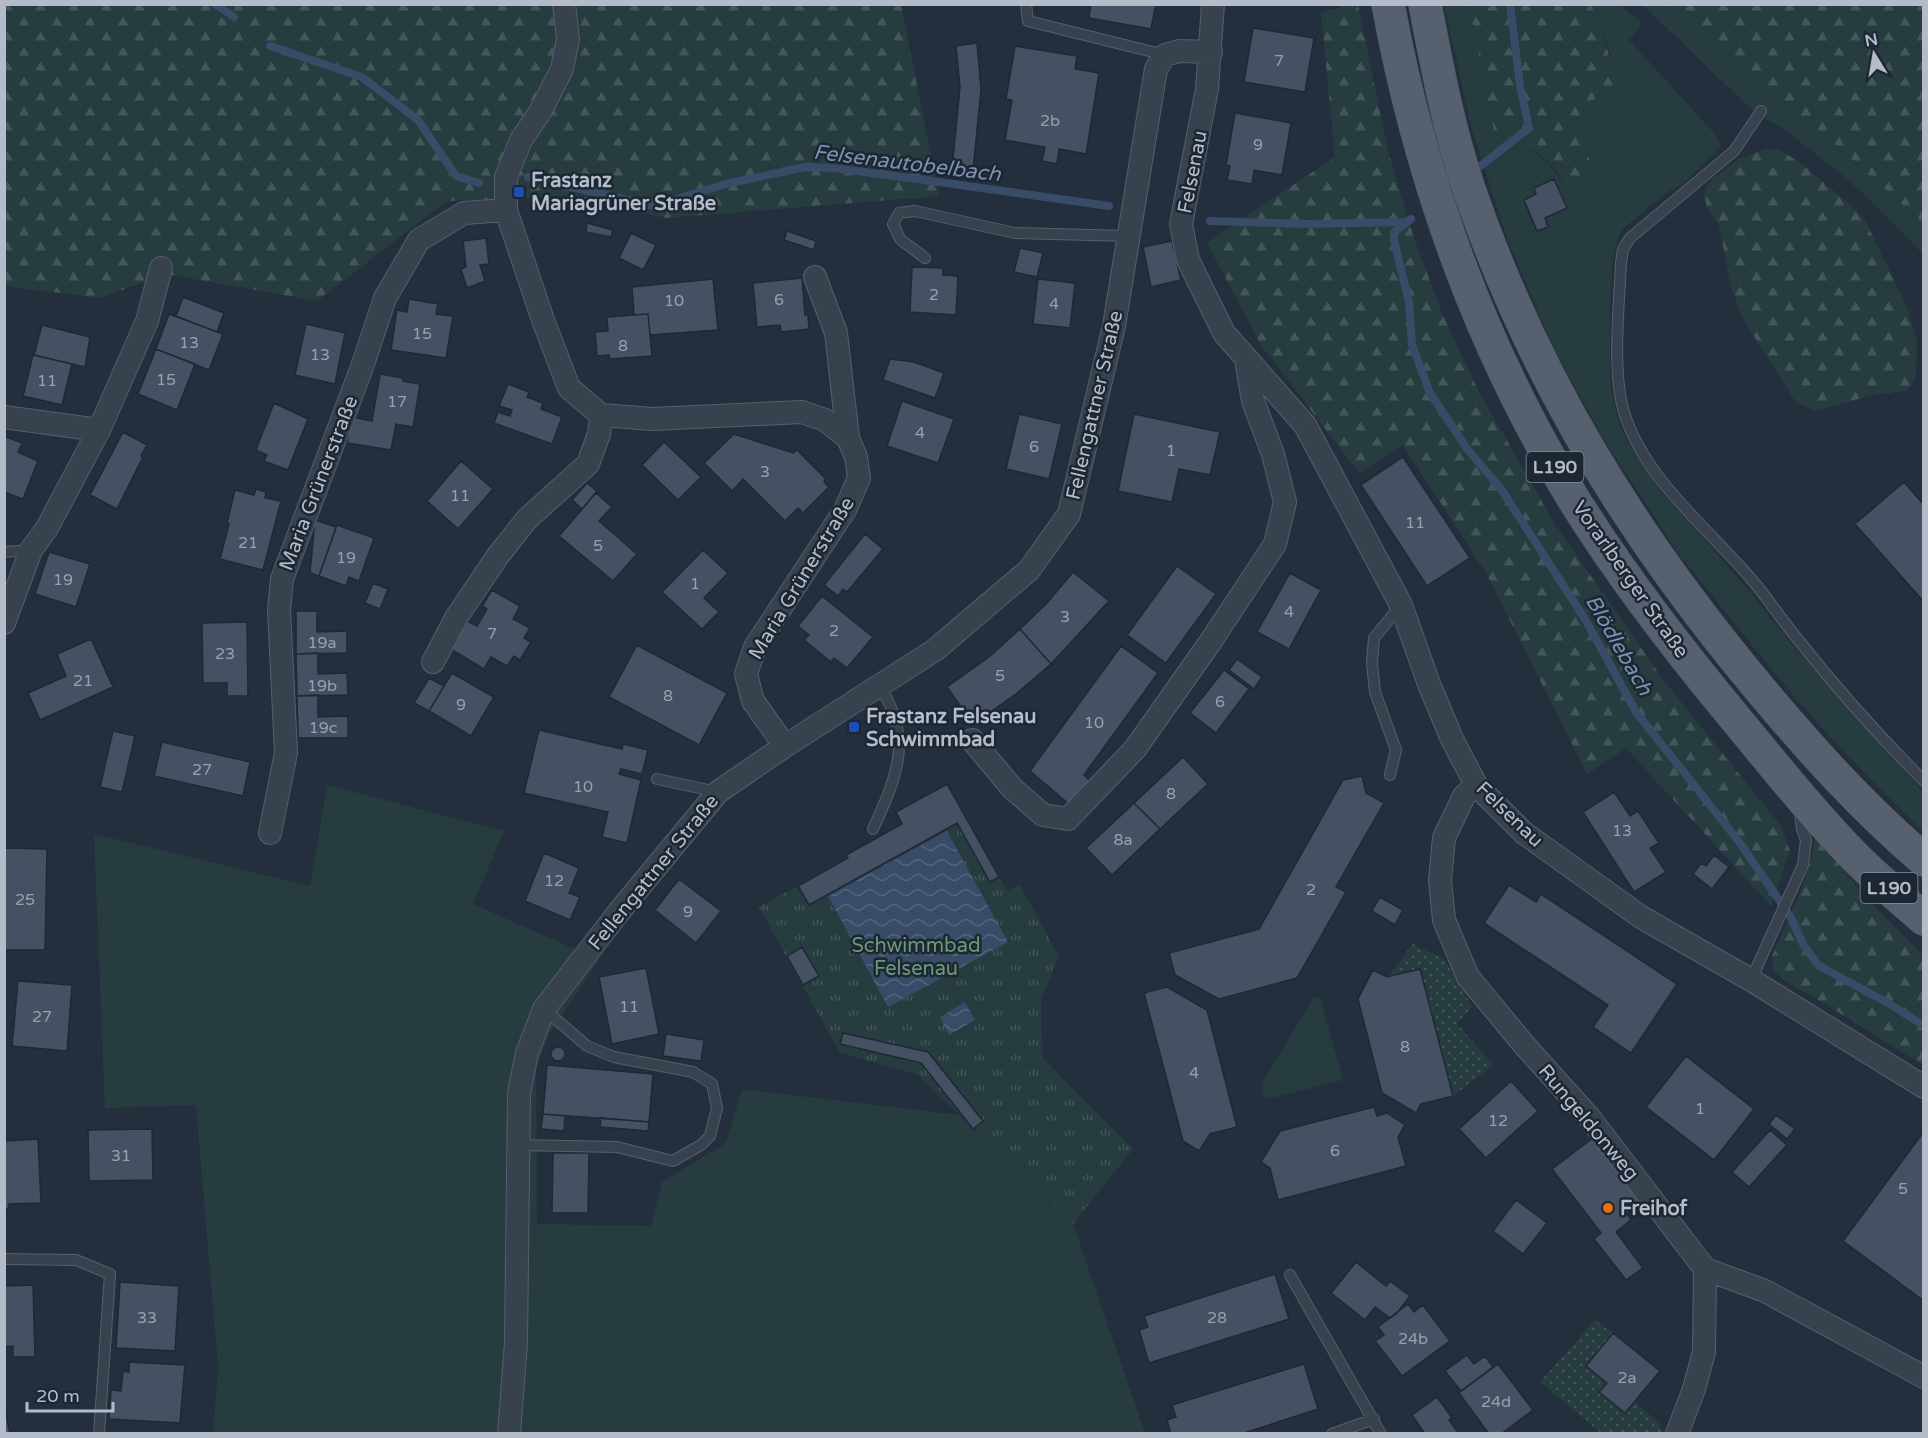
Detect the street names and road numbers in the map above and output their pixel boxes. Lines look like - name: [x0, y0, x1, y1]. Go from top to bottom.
- street label: Felsenau: [1173, 129, 1213, 216]
- street label: Fellengattner Straße: [1062, 308, 1128, 502]
- street label: Maria Grünerstraße: [275, 393, 363, 574]
- road number: L190: [1526, 452, 1584, 482]
- street label: Maria Grünerstraße: [744, 493, 860, 664]
- street label: Vorarlberger Straße: [1567, 496, 1693, 663]
- street label: Felsenau: [1471, 777, 1548, 853]
- street label: Fellengattner Straße: [584, 790, 724, 955]
- road number: L190: [1860, 873, 1918, 903]
- street label: Rungeldonweg: [1533, 1060, 1644, 1185]

